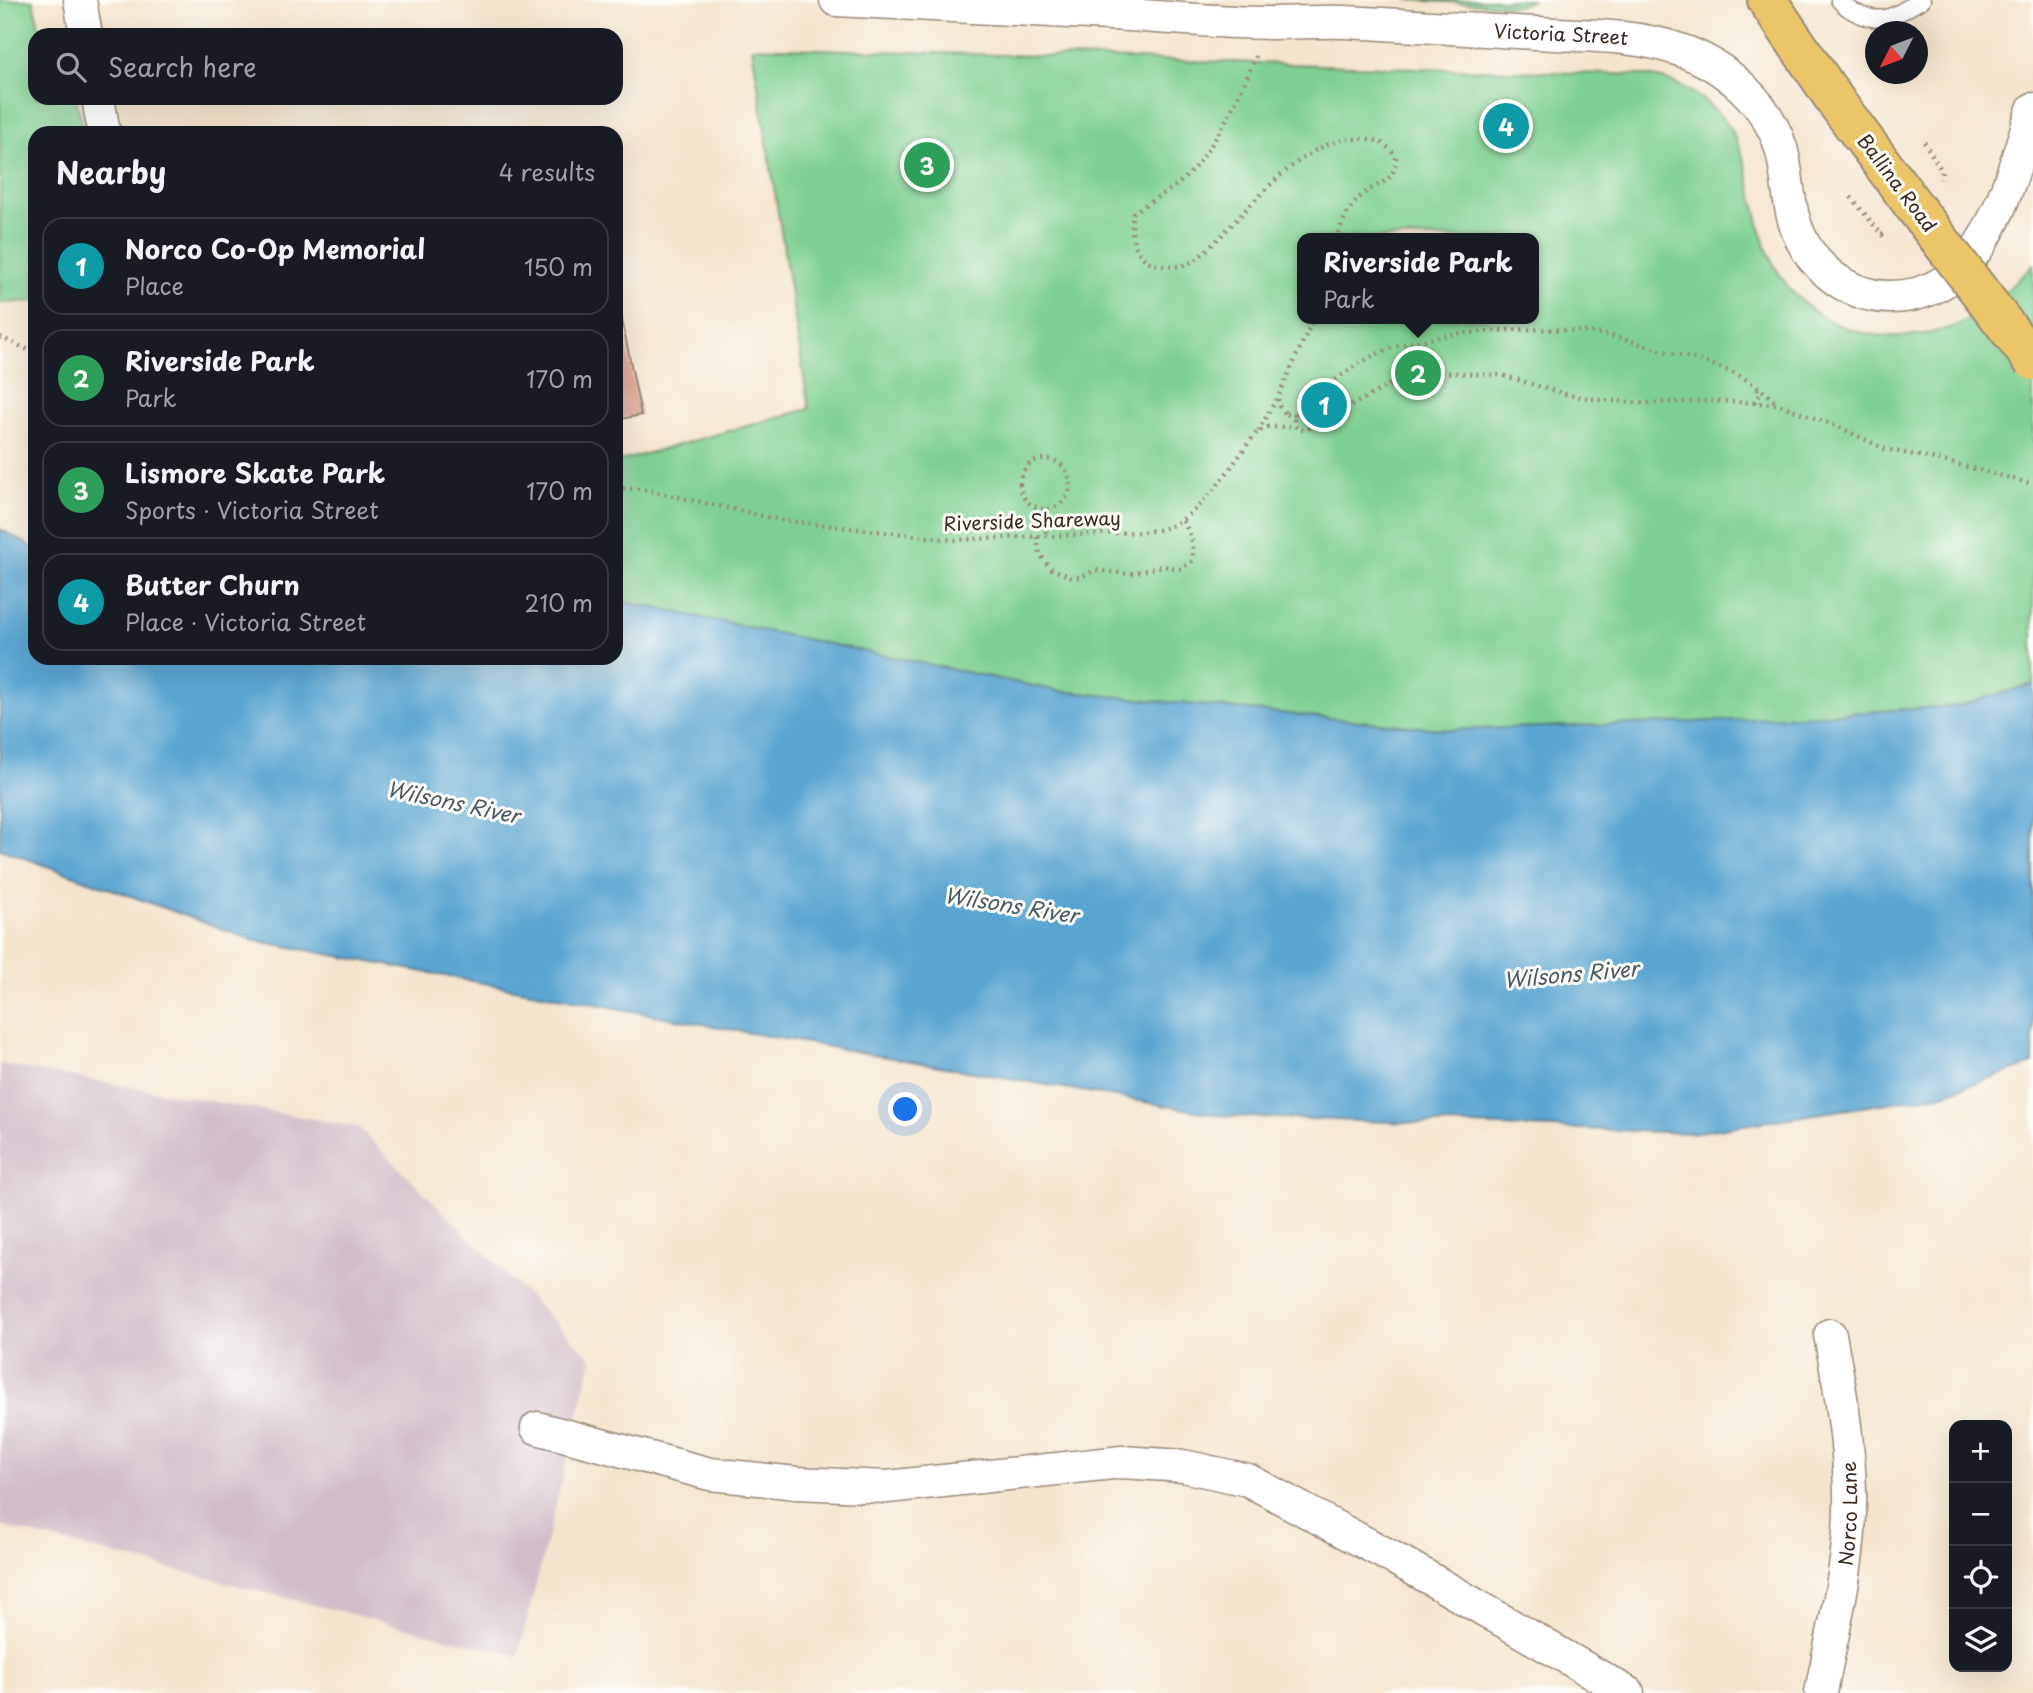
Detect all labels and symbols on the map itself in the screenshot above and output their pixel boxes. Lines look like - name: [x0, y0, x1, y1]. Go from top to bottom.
- street label: Victoria Street: [1493, 16, 1630, 51]
- north arrow: [1865, 21, 1928, 84]
- pin: 4: [1483, 100, 1529, 152]
- street label: Ballina Road: [1852, 127, 1944, 237]
- pin: 3: [904, 139, 950, 191]
- pin: 2: [1395, 347, 1441, 399]
- pin: 1: [1301, 379, 1347, 431]
- street label: Riverside Shareway: [943, 503, 1121, 537]
- water label: Wilsons River: [384, 771, 526, 831]
- water label: Wilsons River: [942, 878, 1083, 931]
- water label: Wilsons River: [1502, 951, 1643, 995]
- your location: [888, 1092, 922, 1126]
- street label: Norco Lane: [1830, 1460, 1863, 1567]

